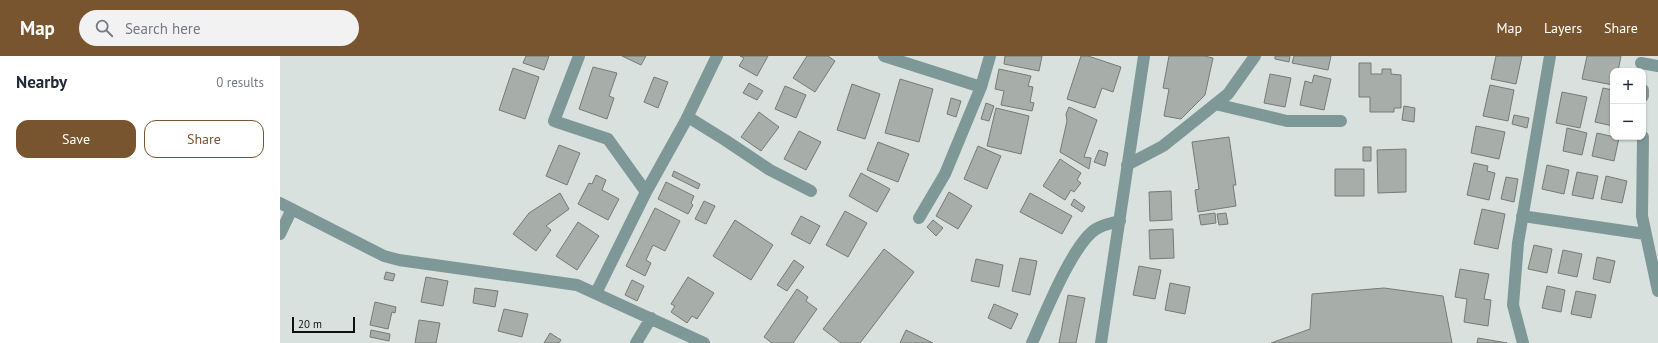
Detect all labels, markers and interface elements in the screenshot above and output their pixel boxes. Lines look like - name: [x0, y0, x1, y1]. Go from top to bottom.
- search box: [79, 10, 359, 46]
- text: Map: [20, 16, 55, 40]
- icon: search: [93, 17, 115, 39]
- text: Search here: [125, 19, 201, 38]
- text: Map: [1496, 19, 1522, 37]
- text: Layers: [1544, 19, 1582, 37]
- text: Share: [1604, 19, 1638, 37]
- map controls: [1610, 68, 1646, 140]
- button: +: [1610, 68, 1646, 104]
- text: Nearby: [16, 71, 67, 93]
- text: 0 results: [216, 74, 264, 91]
- button: −: [1610, 104, 1646, 140]
- button: Save: [16, 120, 136, 158]
- button: Share: [144, 120, 264, 158]
- scale bar: [292, 315, 355, 334]
- text: 20 m: [298, 317, 322, 331]

